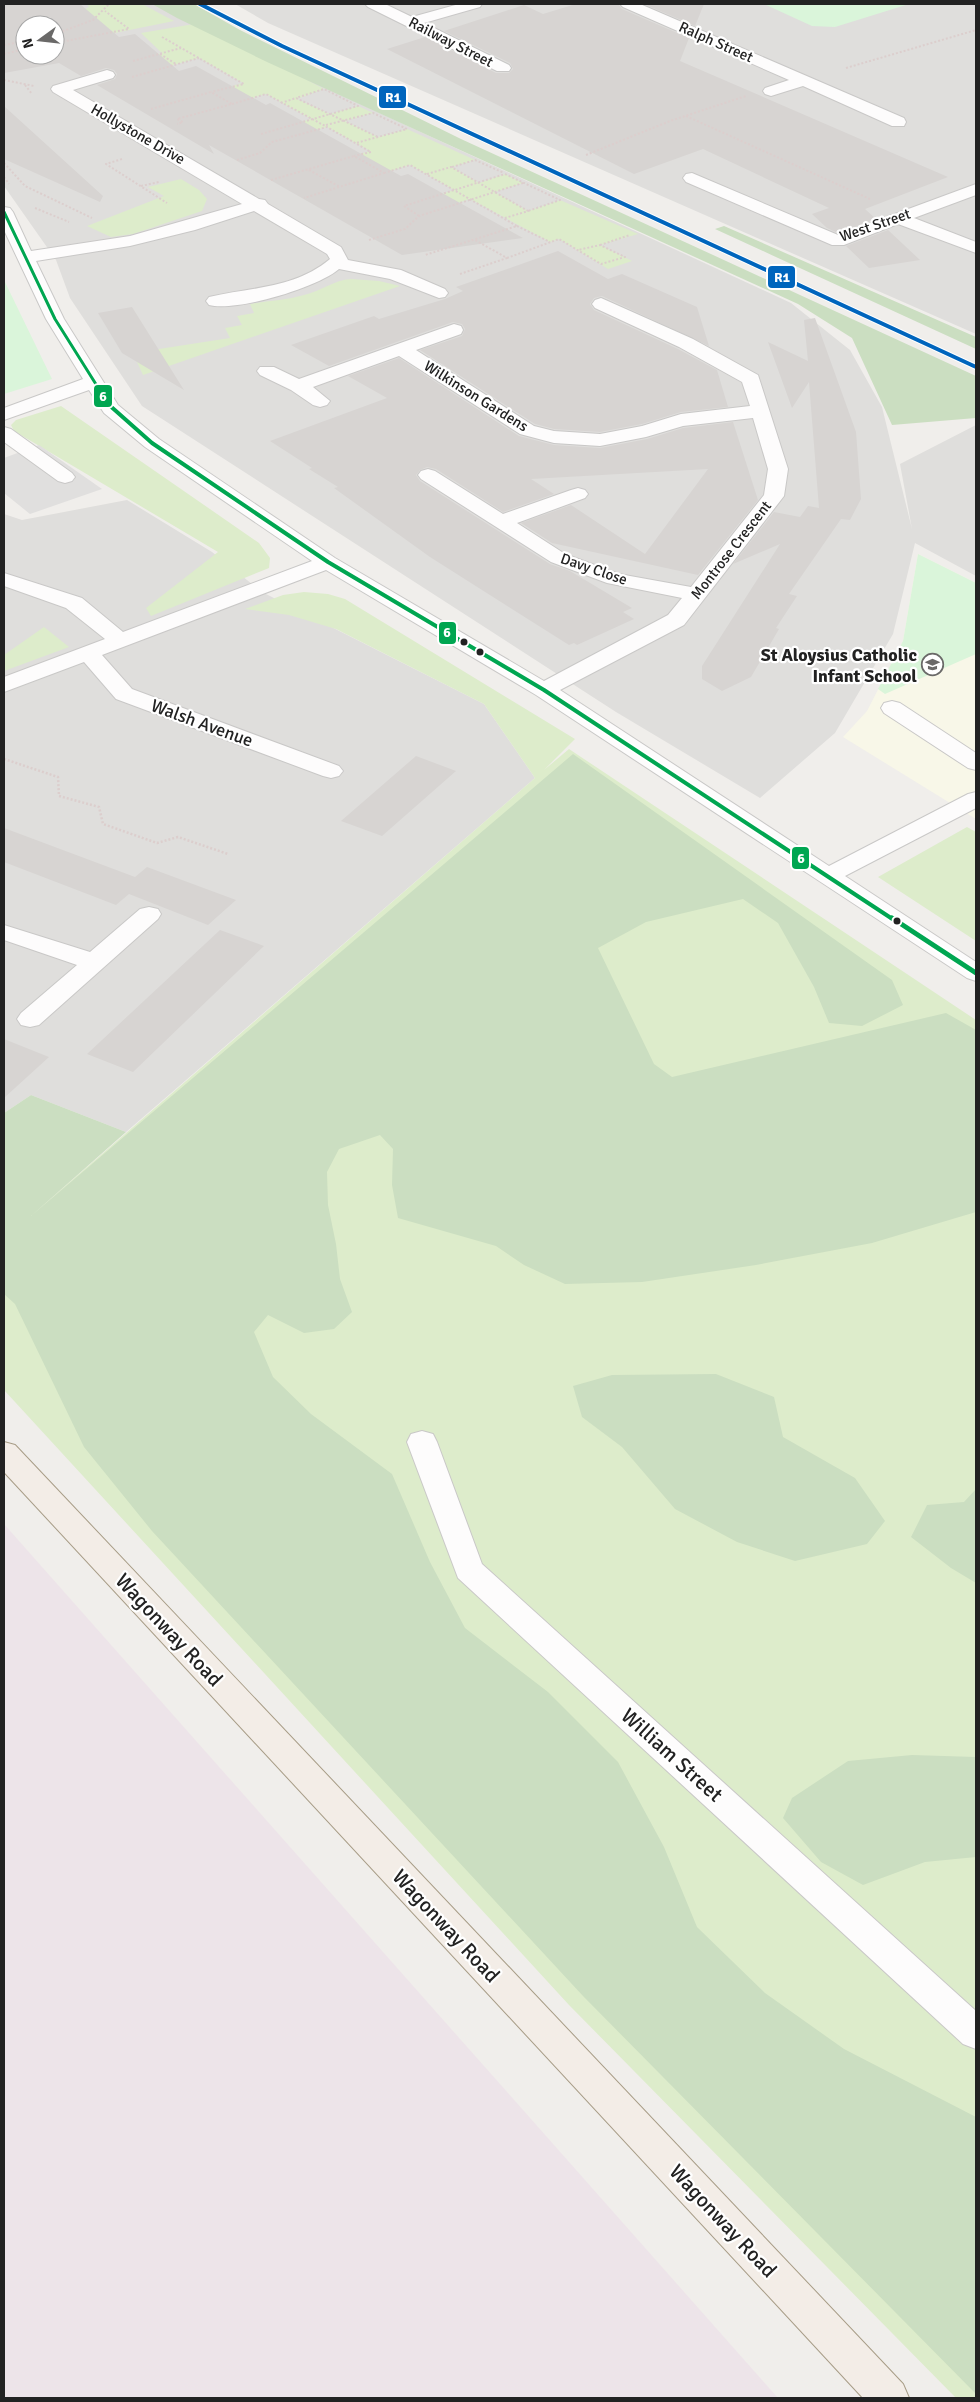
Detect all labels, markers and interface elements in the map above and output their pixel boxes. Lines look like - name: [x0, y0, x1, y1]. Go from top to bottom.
- street label: Railway Street: [406, 13, 496, 71]
- north arrow: [15, 15, 65, 65]
- street label: Ralph Street: [676, 18, 756, 66]
- text: N: [18, 36, 37, 50]
- line badge: R1: [378, 85, 407, 109]
- text: R1: [385, 89, 402, 106]
- street label: Hollystone Drive: [88, 100, 188, 168]
- street label: West Street: [837, 204, 913, 246]
- line badge: R1: [767, 265, 796, 289]
- text: R1: [774, 269, 791, 286]
- street label: Wilkinson Gardens: [421, 357, 532, 436]
- line badge: 6: [93, 384, 113, 408]
- text: 6: [99, 388, 107, 405]
- street label: Montrose Crescent: [687, 497, 775, 603]
- street label: Davy Close: [558, 549, 630, 589]
- line badge: 6: [438, 621, 457, 645]
- text: 6: [443, 624, 451, 641]
- unlabelled marker: [459, 637, 469, 647]
- place label: St Aloysius Catholic Infant School: [761, 644, 917, 687]
- unlabelled marker: [475, 647, 485, 657]
- school or university icon: St Aloysius Catholic Infant School: [921, 653, 945, 677]
- street label: Walsh Avenue: [148, 694, 256, 752]
- line badge: 6: [791, 846, 810, 870]
- text: 6: [797, 850, 805, 867]
- unlabelled marker: [892, 916, 902, 926]
- street label: Wagonway Road: [110, 1568, 228, 1692]
- street label: William Street: [616, 1703, 728, 1807]
- street label: Wagonway Road: [387, 1864, 505, 1988]
- street label: Wagonway Road: [664, 2159, 782, 2283]

